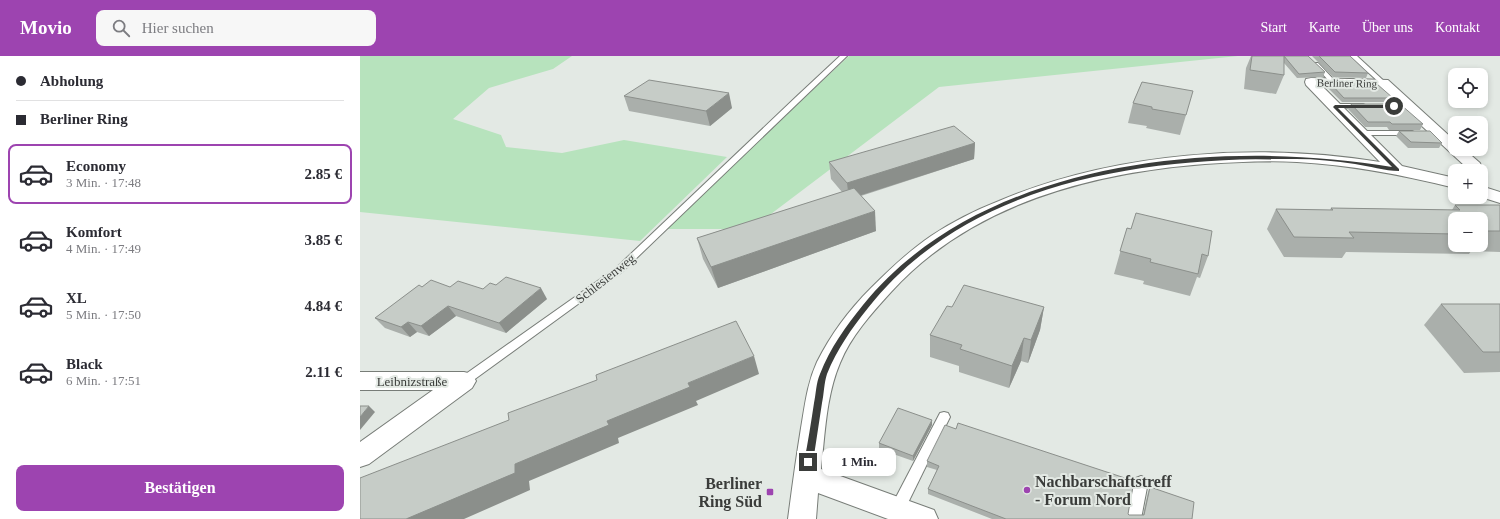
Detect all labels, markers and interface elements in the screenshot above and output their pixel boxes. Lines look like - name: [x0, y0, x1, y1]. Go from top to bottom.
- search box: [96, 10, 376, 46]
- text: Movio: [20, 17, 72, 38]
- icon: search: [110, 17, 132, 39]
- text: Hier suchen: [142, 20, 214, 36]
- text: Start: [1260, 20, 1287, 35]
- text: Karte: [1309, 20, 1340, 35]
- text: Über uns: [1362, 20, 1413, 35]
- text: Kontakt: [1435, 20, 1480, 35]
- map controls: [1448, 68, 1488, 252]
- button: locate: [1448, 68, 1488, 108]
- text: Abholung: [40, 73, 103, 89]
- street label: Berliner Ring: [1317, 76, 1378, 90]
- route start: [1385, 97, 1403, 115]
- text: Berliner Ring: [40, 111, 128, 127]
- button: layers: [1448, 116, 1488, 156]
- icon: car: [18, 156, 54, 192]
- text: Economy: [66, 158, 126, 174]
- button: +: [1448, 164, 1488, 204]
- text: 2.85 €: [305, 166, 342, 182]
- text: 3 Min. · 17:48: [66, 175, 141, 190]
- button: −: [1448, 212, 1488, 252]
- icon: car: [18, 222, 54, 258]
- text: Komfort: [66, 224, 122, 240]
- text: 3.85 €: [305, 232, 342, 248]
- text: 4 Min. · 17:49: [66, 241, 141, 256]
- street label: Schlesienweg: [573, 250, 638, 306]
- icon: car: [18, 288, 54, 324]
- text: XL: [66, 290, 87, 306]
- text: 4.84 €: [305, 298, 342, 314]
- text: 5 Min. · 17:50: [66, 307, 141, 322]
- icon: car: [18, 354, 54, 390]
- text: Black: [66, 356, 103, 372]
- text: 2.11 €: [305, 364, 342, 380]
- text: 6 Min. · 17:51: [66, 373, 141, 388]
- street label: Leibnizstraße: [377, 374, 448, 389]
- callout: 1 Min.: [822, 448, 896, 476]
- route end: [799, 453, 817, 471]
- text: 1 Min.: [841, 454, 877, 469]
- button: Bestätigen: [16, 465, 344, 511]
- place label: Nachbarschaftstreff - Forum Nord: [1035, 473, 1172, 508]
- place label: Berliner Ring Süd: [698, 475, 762, 511]
- marker: Nachbarschaftstreff - Forum Nord: [1022, 485, 1032, 495]
- marker: Berliner Ring Süd: [765, 487, 775, 497]

